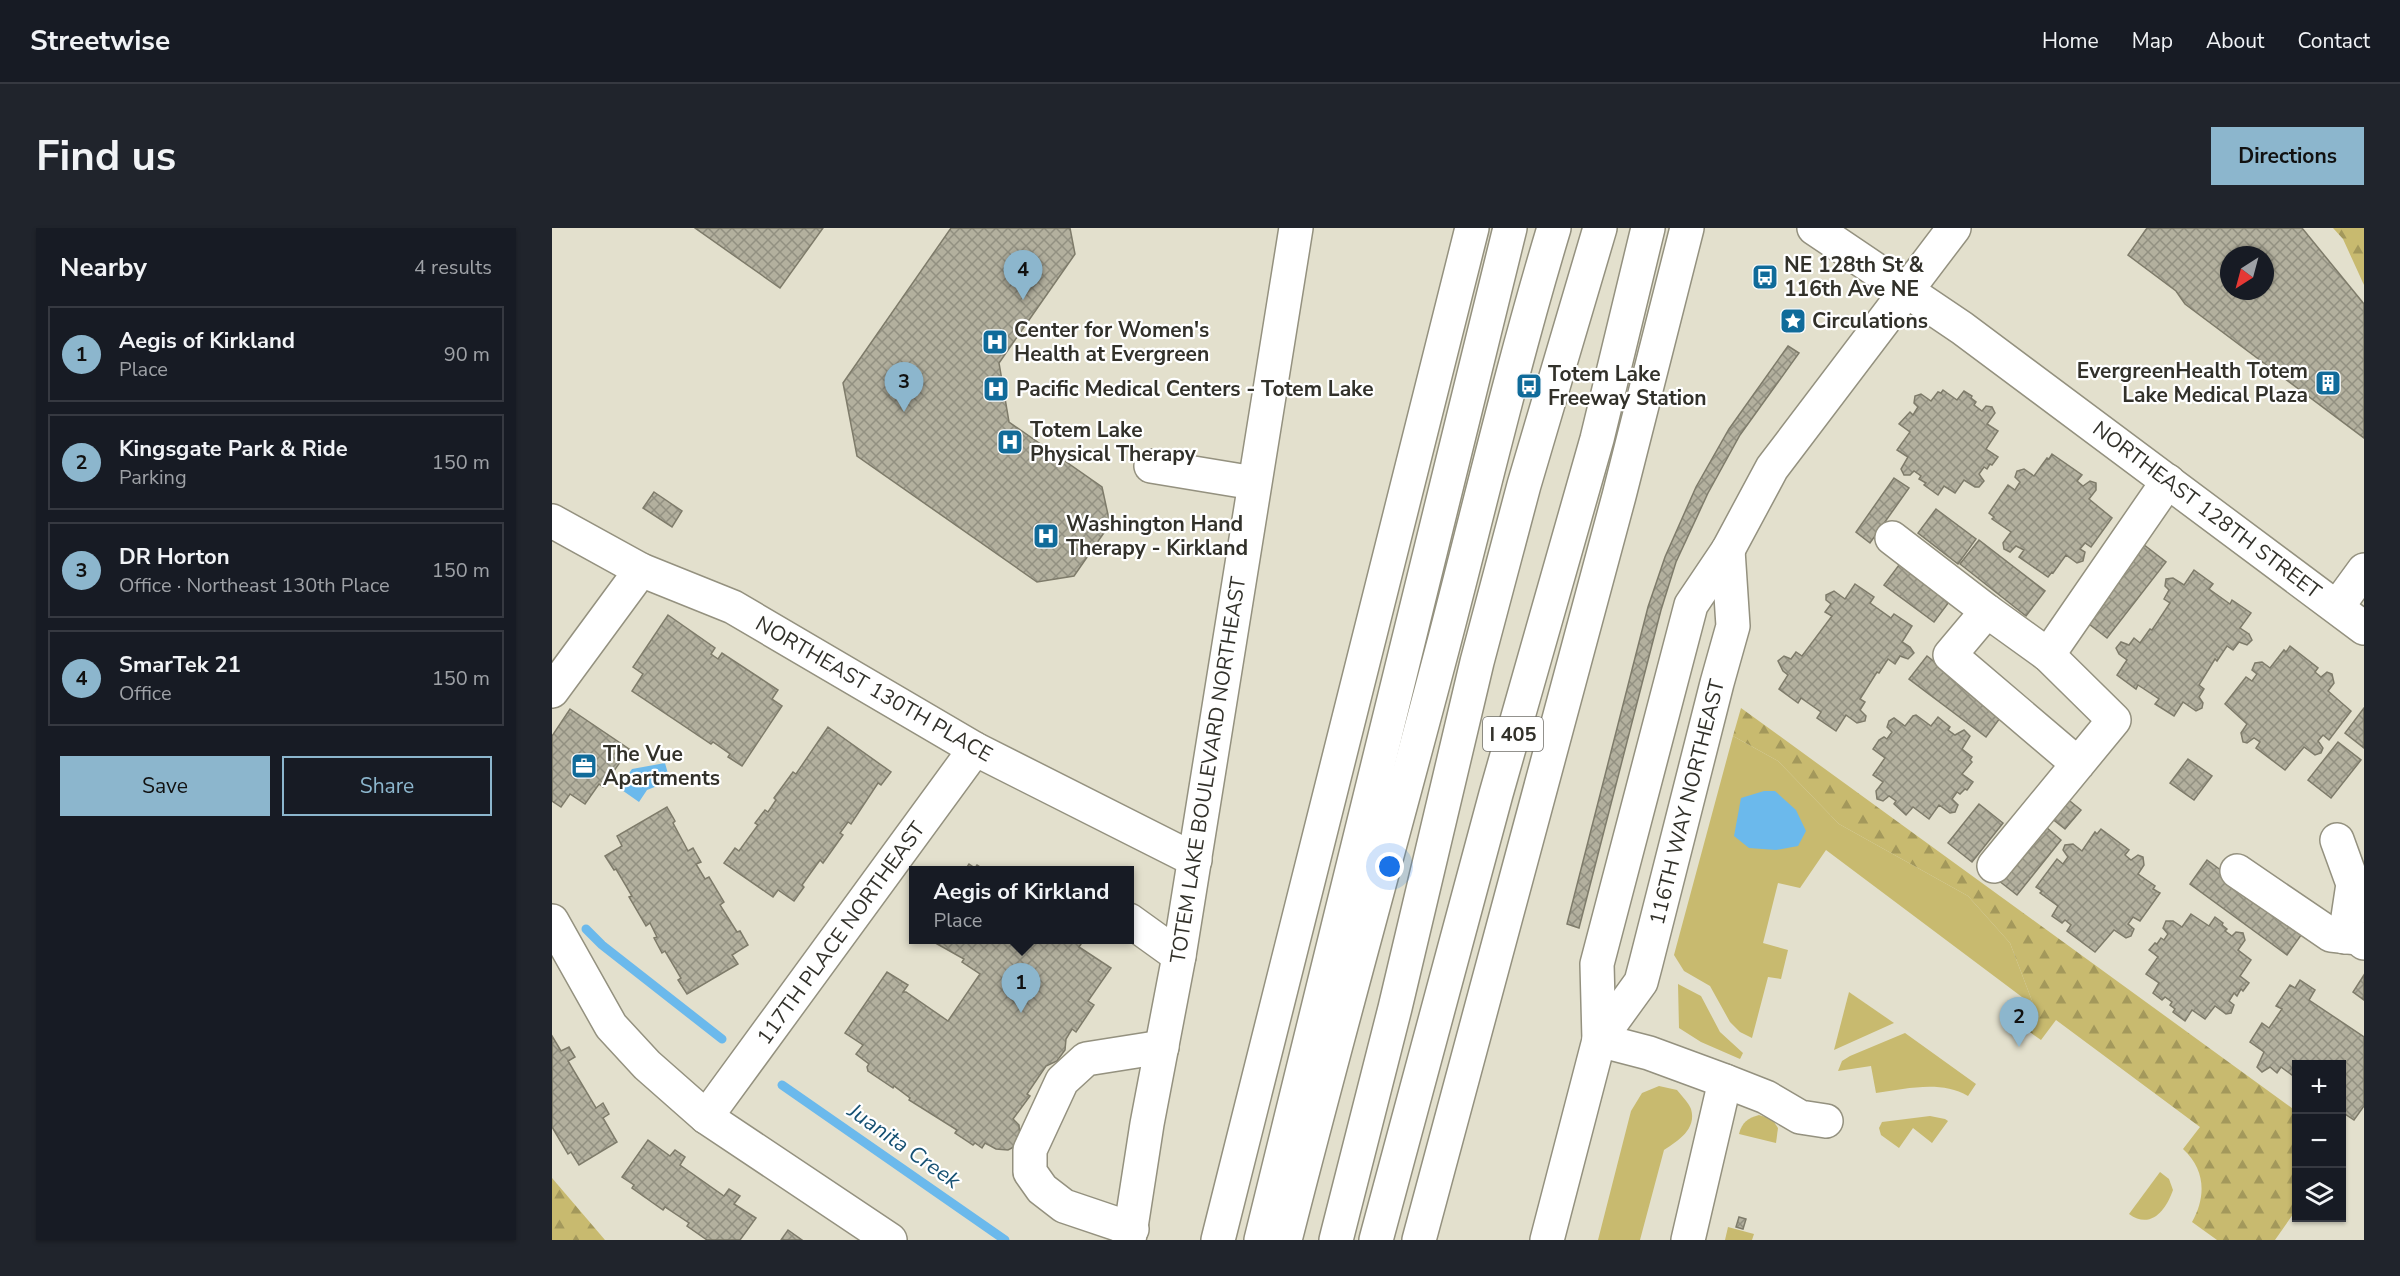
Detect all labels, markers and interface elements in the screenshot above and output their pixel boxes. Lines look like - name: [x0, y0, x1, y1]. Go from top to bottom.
- text: Streetwise: [30, 22, 170, 60]
- text: Home: [2042, 27, 2099, 55]
- text: Map: [2132, 27, 2173, 55]
- text: About: [2206, 27, 2264, 55]
- text: Contact: [2297, 27, 2370, 55]
- button: Directions: [2211, 127, 2364, 185]
- text: Find us: [36, 128, 176, 185]
- north arrow: [2220, 246, 2274, 300]
- text: Nearby: [60, 250, 147, 285]
- pin: 4: [1004, 250, 1042, 300]
- place label: NE 128th St & 116th Ave NE: [1784, 251, 1925, 303]
- text: 4 results: [414, 254, 492, 281]
- bus stop icon: NE 128th St & 116th Ave NE: [1750, 262, 1780, 292]
- place icon: Circulations: [1778, 306, 1808, 336]
- place label: Circulations: [1812, 307, 1928, 335]
- place label: Center for Women's Health at Evergreen: [1014, 316, 1209, 368]
- text: Aegis of Kirkland: [119, 326, 295, 356]
- hospital icon: Center for Women's Health at Evergreen: [980, 327, 1010, 357]
- text: 1: [76, 341, 88, 368]
- text: 90 m: [444, 341, 490, 368]
- text: Place: [119, 356, 168, 383]
- place label: EvergreenHealth Totem Lake Medical Plaza: [2077, 357, 2308, 409]
- place label: Totem Lake Freeway Station: [1548, 360, 1707, 412]
- pin: 3: [884, 362, 924, 412]
- building icon: EvergreenHealth Totem Lake Medical Plaza: [2313, 368, 2343, 398]
- bus stop icon: Totem Lake Freeway Station: [1514, 371, 1544, 401]
- hospital icon: Pacific Medical Centers - Totem Lake: [981, 374, 1011, 404]
- place label: Pacific Medical Centers - Totem Lake: [1016, 375, 1374, 403]
- street label: NORTHEAST 128TH STREET: [2087, 415, 2327, 606]
- place label: Totem Lake Physical Therapy: [1030, 416, 1197, 468]
- hospital icon: Totem Lake Physical Therapy: [995, 427, 1025, 457]
- text: Kingsgate Park & Ride: [119, 434, 348, 464]
- text: 2: [76, 449, 88, 476]
- text: 150 m: [432, 449, 490, 476]
- text: Parking: [119, 464, 187, 491]
- place label: Washington Hand Therapy - Kirkland: [1066, 510, 1248, 562]
- hospital icon: Washington Hand Therapy - Kirkland: [1031, 521, 1061, 551]
- text: DR Horton: [119, 542, 230, 572]
- text: 3: [76, 557, 88, 584]
- text: 150 m: [432, 557, 490, 584]
- text: Office · Northeast 130th Place: [119, 572, 390, 599]
- street label: TOTEM LAKE BOULEVARD NORTHEAST: [1164, 574, 1252, 965]
- street label: NORTHEAST 130TH PLACE: [750, 610, 998, 768]
- text: SmarTek 21: [119, 650, 241, 680]
- text: 4: [76, 665, 88, 692]
- text: 150 m: [432, 665, 490, 692]
- street label: 116TH WAY NORTHEAST: [1643, 676, 1731, 928]
- text: Office: [119, 680, 172, 707]
- road number: I 405: [1483, 717, 1543, 751]
- place label: The Vue Apartments: [603, 740, 720, 792]
- office icon: The Vue Apartments: [569, 751, 599, 781]
- button: Save: [60, 756, 270, 816]
- button: Share: [282, 756, 492, 816]
- street label: 117TH PLACE NORTHEAST: [751, 816, 932, 1050]
- your location: [1375, 852, 1404, 881]
- popup: [909, 866, 1134, 944]
- text: Aegis of Kirkland: [933, 877, 1110, 907]
- text: Place: [933, 907, 982, 934]
- pin: 1: [1002, 964, 1040, 1013]
- pin: 2: [2000, 998, 2038, 1047]
- map controls: [2292, 1060, 2346, 1222]
- button: +: [2292, 1060, 2346, 1114]
- water label: Juanita Creek: [841, 1096, 967, 1196]
- button: −: [2292, 1114, 2346, 1168]
- button: layers: [2292, 1168, 2346, 1222]

